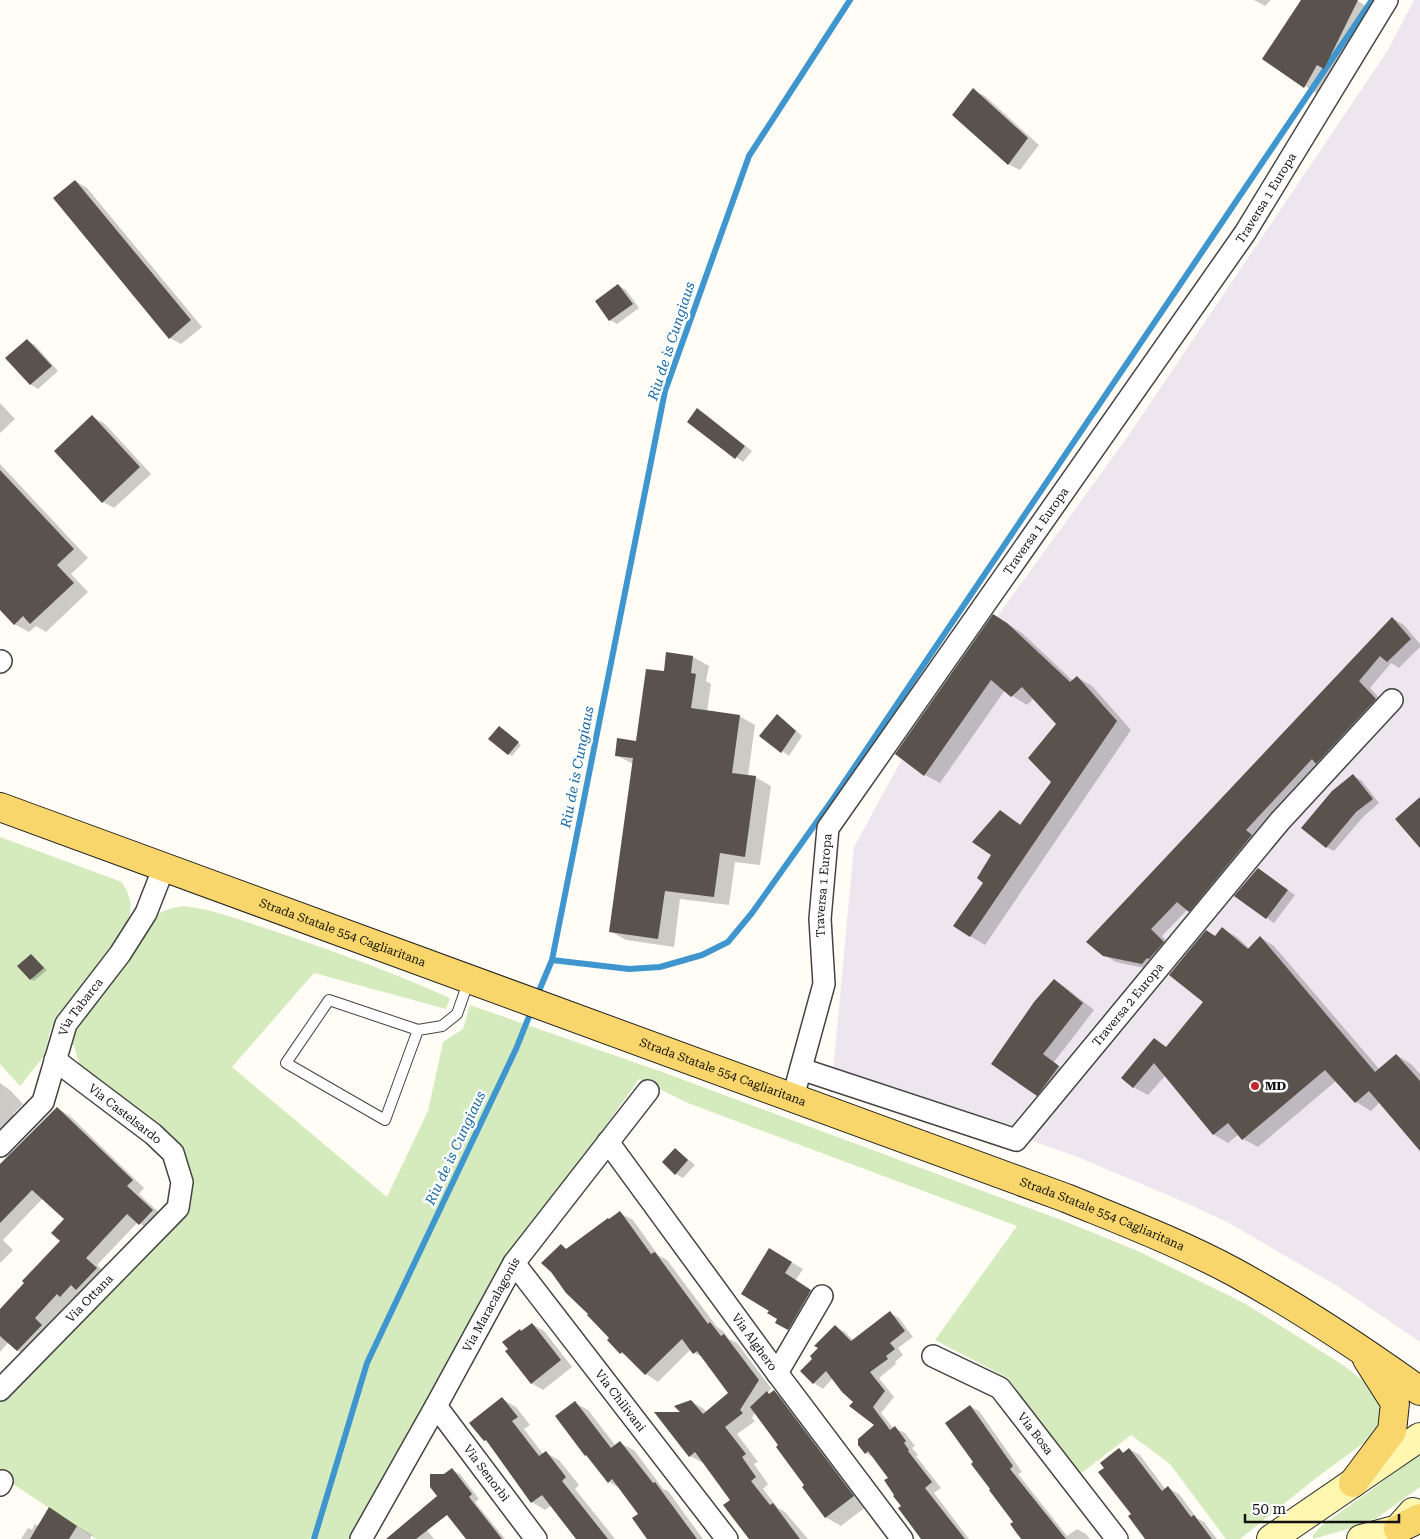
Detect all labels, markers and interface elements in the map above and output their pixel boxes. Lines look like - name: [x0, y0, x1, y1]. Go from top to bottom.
- street label: Traversa 1 Europa: [1233, 150, 1299, 246]
- water label: Riu de is Cungiaus: [644, 279, 698, 403]
- street label: Traversa 1 Europa: [1000, 484, 1072, 578]
- water label: Riu de is Cungiaus: [557, 704, 597, 830]
- street label: Traversa 1 Europa: [813, 833, 835, 938]
- street label: Strada Statale 554 Cagliaritana: [258, 896, 428, 970]
- street label: Traversa 2 Europa: [1089, 960, 1167, 1049]
- street label: Via Tabarca: [56, 975, 106, 1037]
- street label: Strada Statale 554 Cagliaritana: [638, 1035, 808, 1109]
- place label: MD: [1265, 1079, 1287, 1093]
- marker: MD: [1249, 1080, 1261, 1092]
- street label: Via Castelsardo: [86, 1081, 164, 1147]
- water label: Riu de is Cungiaus: [421, 1088, 489, 1208]
- street label: Strada Statale 554 Cagliaritana: [1018, 1175, 1187, 1254]
- street label: Via Maracalagonis: [460, 1254, 523, 1354]
- street label: Via Ottana: [63, 1271, 116, 1325]
- street label: Via Alghero: [729, 1311, 780, 1374]
- street label: Via Chilivani: [592, 1367, 649, 1435]
- street label: Via Bosa: [1015, 1410, 1056, 1458]
- street label: Via Senorbì: [461, 1442, 513, 1505]
- scale bar: [1245, 1492, 1399, 1524]
- text: 50 m: [1252, 1500, 1287, 1518]

